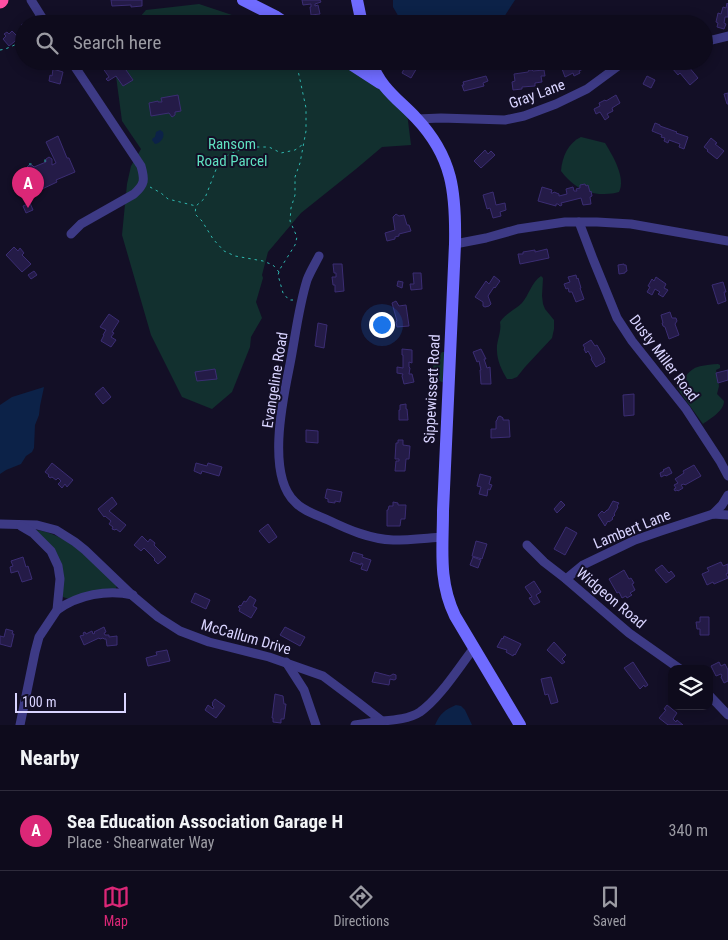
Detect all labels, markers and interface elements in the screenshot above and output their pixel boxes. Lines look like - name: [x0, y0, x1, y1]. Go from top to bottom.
- search box: [15, 15, 713, 70]
- icon: search: [33, 29, 61, 57]
- text: Search here: [73, 31, 161, 54]
- street label: Gray Lane: [506, 76, 568, 112]
- park label: Ransom Road Parcel: [197, 135, 267, 170]
- pin: A: [12, 167, 44, 208]
- street label: Dusty Miller Road: [626, 311, 702, 405]
- your location: [369, 312, 395, 338]
- street label: Evangeline Road: [259, 331, 291, 429]
- street label: Sippewissett Road: [420, 334, 444, 444]
- street label: Lambert Lane: [591, 505, 673, 553]
- street label: Widgeon Road: [573, 564, 649, 632]
- street label: McCallum Drive: [199, 616, 293, 658]
- map controls: [668, 665, 713, 710]
- button: layers: [668, 665, 713, 710]
- scale bar: [15, 690, 126, 713]
- text: 100 m: [22, 694, 57, 710]
- text: Nearby: [20, 746, 79, 770]
- text: Sea Education Association Garage H: [67, 810, 343, 833]
- text: A: [31, 821, 41, 840]
- text: 340 m: [669, 821, 708, 840]
- text: Place · Shearwater Way: [67, 833, 215, 852]
- tab: Map: [102, 883, 130, 929]
- tab: Directions: [333, 883, 389, 929]
- tab: Saved: [593, 883, 626, 929]

